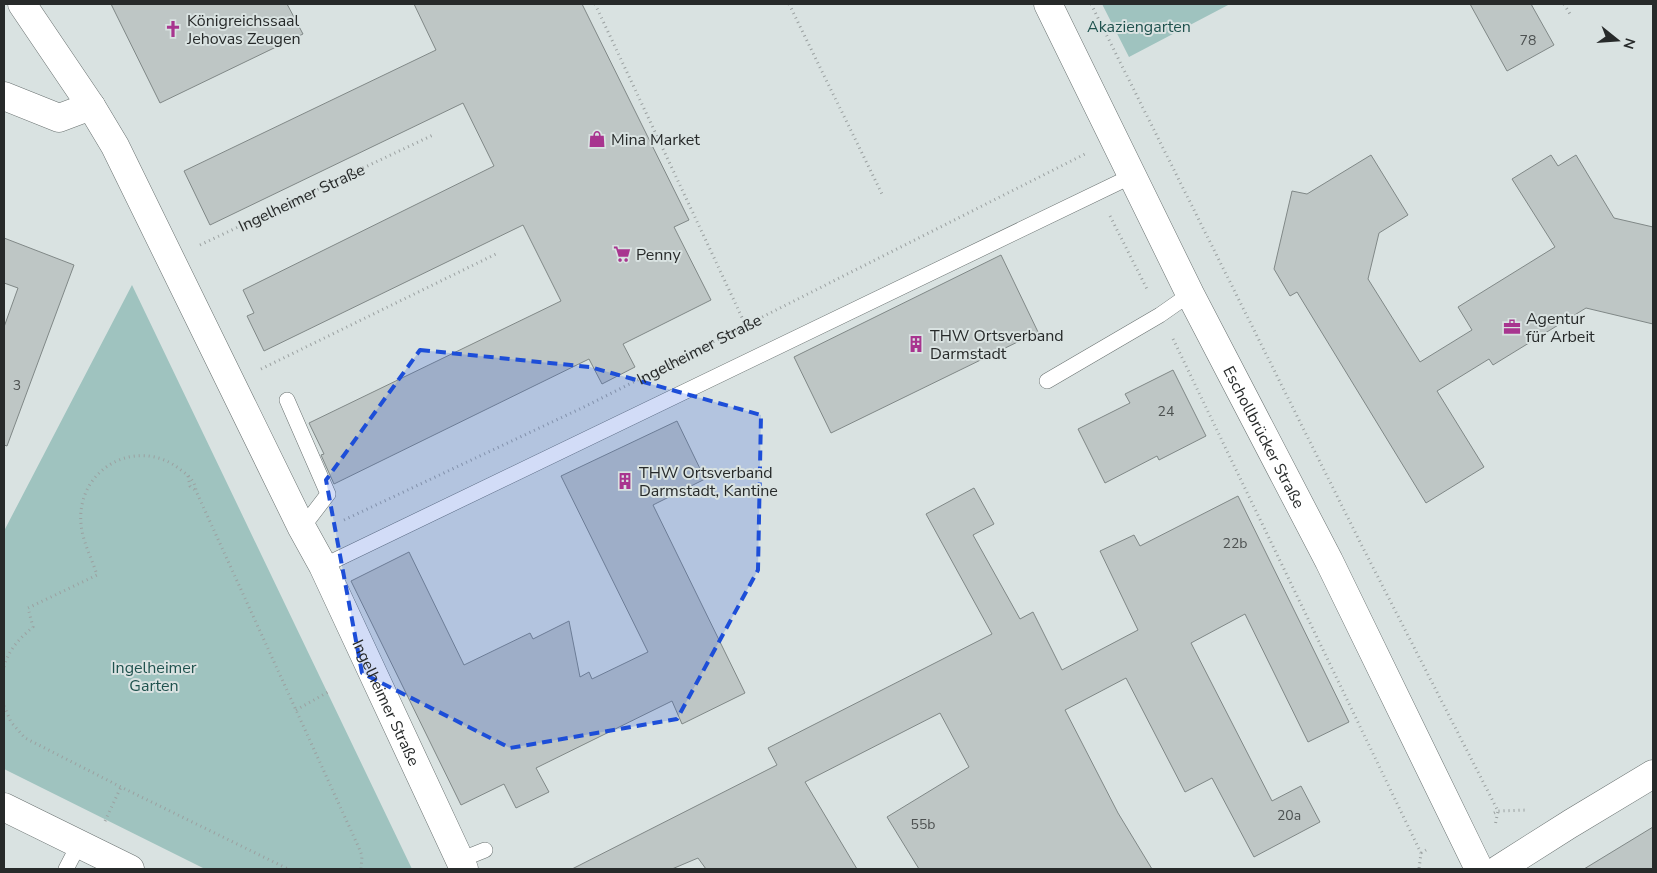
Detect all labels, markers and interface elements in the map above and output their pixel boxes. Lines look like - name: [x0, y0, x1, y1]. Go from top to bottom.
- place label: Königreichssaal Jehovas Zeugen: [186, 10, 301, 50]
- north arrow: [1592, 15, 1642, 65]
- park label: Akaziengarten: [1087, 16, 1191, 38]
- church icon: Königreichssaal Jehovas Zeugen: [163, 19, 183, 39]
- house number: 78: [1520, 31, 1536, 50]
- text: N: [1618, 36, 1640, 51]
- shop icon: Mina Market: [587, 129, 607, 149]
- place label: Mina Market: [611, 129, 700, 151]
- street label: Ingelheimer Straße: [235, 159, 368, 237]
- supermarket icon: Penny: [612, 244, 632, 264]
- place label: Penny: [636, 244, 681, 266]
- place label: Agentur für Arbeit: [1526, 308, 1595, 348]
- street label: Ingelheimer Straße: [633, 309, 766, 391]
- office icon: Agentur für Arbeit: [1502, 317, 1522, 337]
- place label: THW Ortsverband Darmstadt: [930, 325, 1064, 365]
- building icon: THW Ortsverband Darmstadt: [906, 334, 926, 354]
- street label: Eschollbrücker Straße: [1217, 362, 1310, 512]
- house number: 3: [13, 376, 21, 395]
- house number: 24: [1158, 402, 1174, 421]
- place label: THW Ortsverband Darmstadt, Kantine: [639, 462, 778, 502]
- building icon: THW Ortsverband Darmstadt, Kantine: [615, 471, 635, 491]
- house number: 22b: [1223, 534, 1247, 553]
- street label: Ingelheimer Straße: [347, 636, 424, 770]
- park label: Ingelheimer Garten: [111, 657, 197, 697]
- house number: 20a: [1277, 806, 1301, 825]
- house number: 55b: [911, 815, 935, 834]

